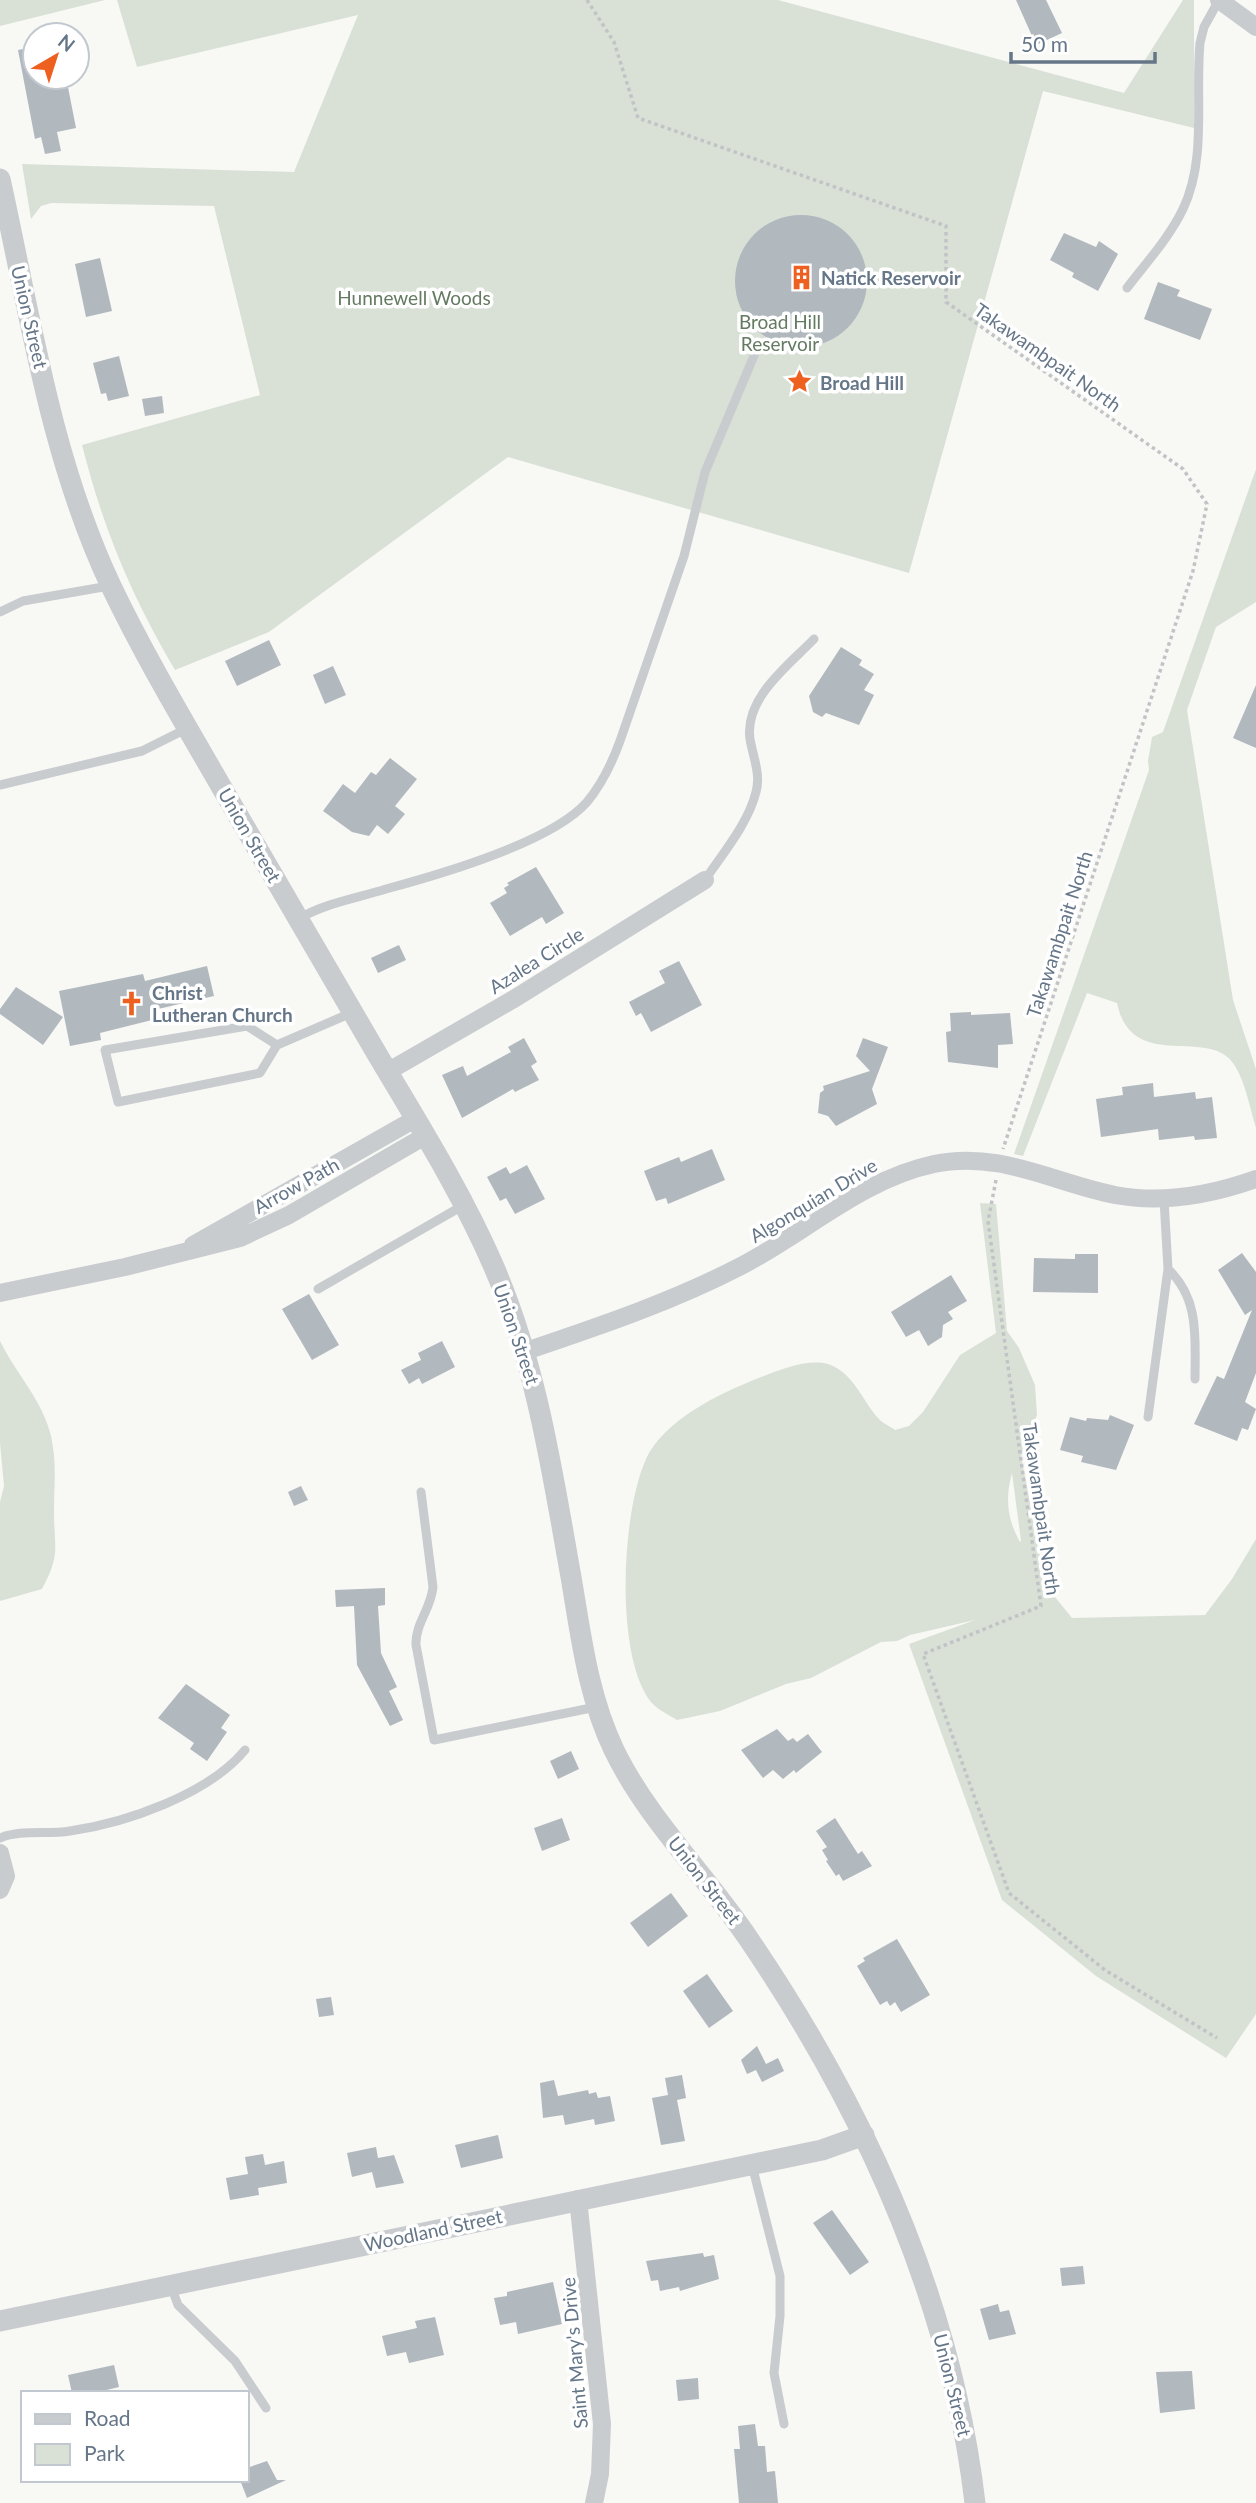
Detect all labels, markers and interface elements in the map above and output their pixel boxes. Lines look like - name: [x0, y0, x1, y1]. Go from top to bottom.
- north arrow: [21, 21, 91, 91]
- scale bar: [1011, 21, 1154, 65]
- text: N: [54, 29, 80, 56]
- text: 50 m: [1021, 31, 1068, 56]
- street label: Union Street: [7, 263, 53, 371]
- building icon: Natick Reservoir: [787, 263, 815, 291]
- place label: Natick Reservoir: [821, 266, 962, 289]
- park label: Hunnewell Woods: [337, 286, 491, 309]
- street label: Takawambpait North: [970, 298, 1126, 416]
- park label: Broad Hill Reservoir: [739, 310, 821, 355]
- place icon: Broad Hill: [786, 368, 814, 396]
- place label: Broad Hill: [820, 371, 904, 394]
- street label: Union Street: [214, 784, 286, 886]
- street label: Takawambpait North: [1021, 848, 1097, 1020]
- street label: Azalea Circle: [484, 922, 588, 998]
- place label: Christ Lutheran Church: [152, 981, 293, 1026]
- church icon: Christ Lutheran Church: [118, 989, 146, 1017]
- street label: Arrow Path: [249, 1152, 343, 1218]
- street label: Algonquian Drive: [745, 1153, 881, 1247]
- street label: Union Street: [489, 1281, 545, 1388]
- street label: Takawambpait North: [1019, 1421, 1065, 1597]
- street label: Union Street: [664, 1832, 747, 1929]
- street label: Woodland Street: [362, 2204, 504, 2256]
- street label: Saint Mary's Drive: [556, 2276, 592, 2430]
- street label: Union Street: [929, 2331, 977, 2439]
- legend: [21, 2391, 248, 2482]
- text: Road: [84, 2405, 131, 2430]
- text: Park: [84, 2440, 125, 2465]

